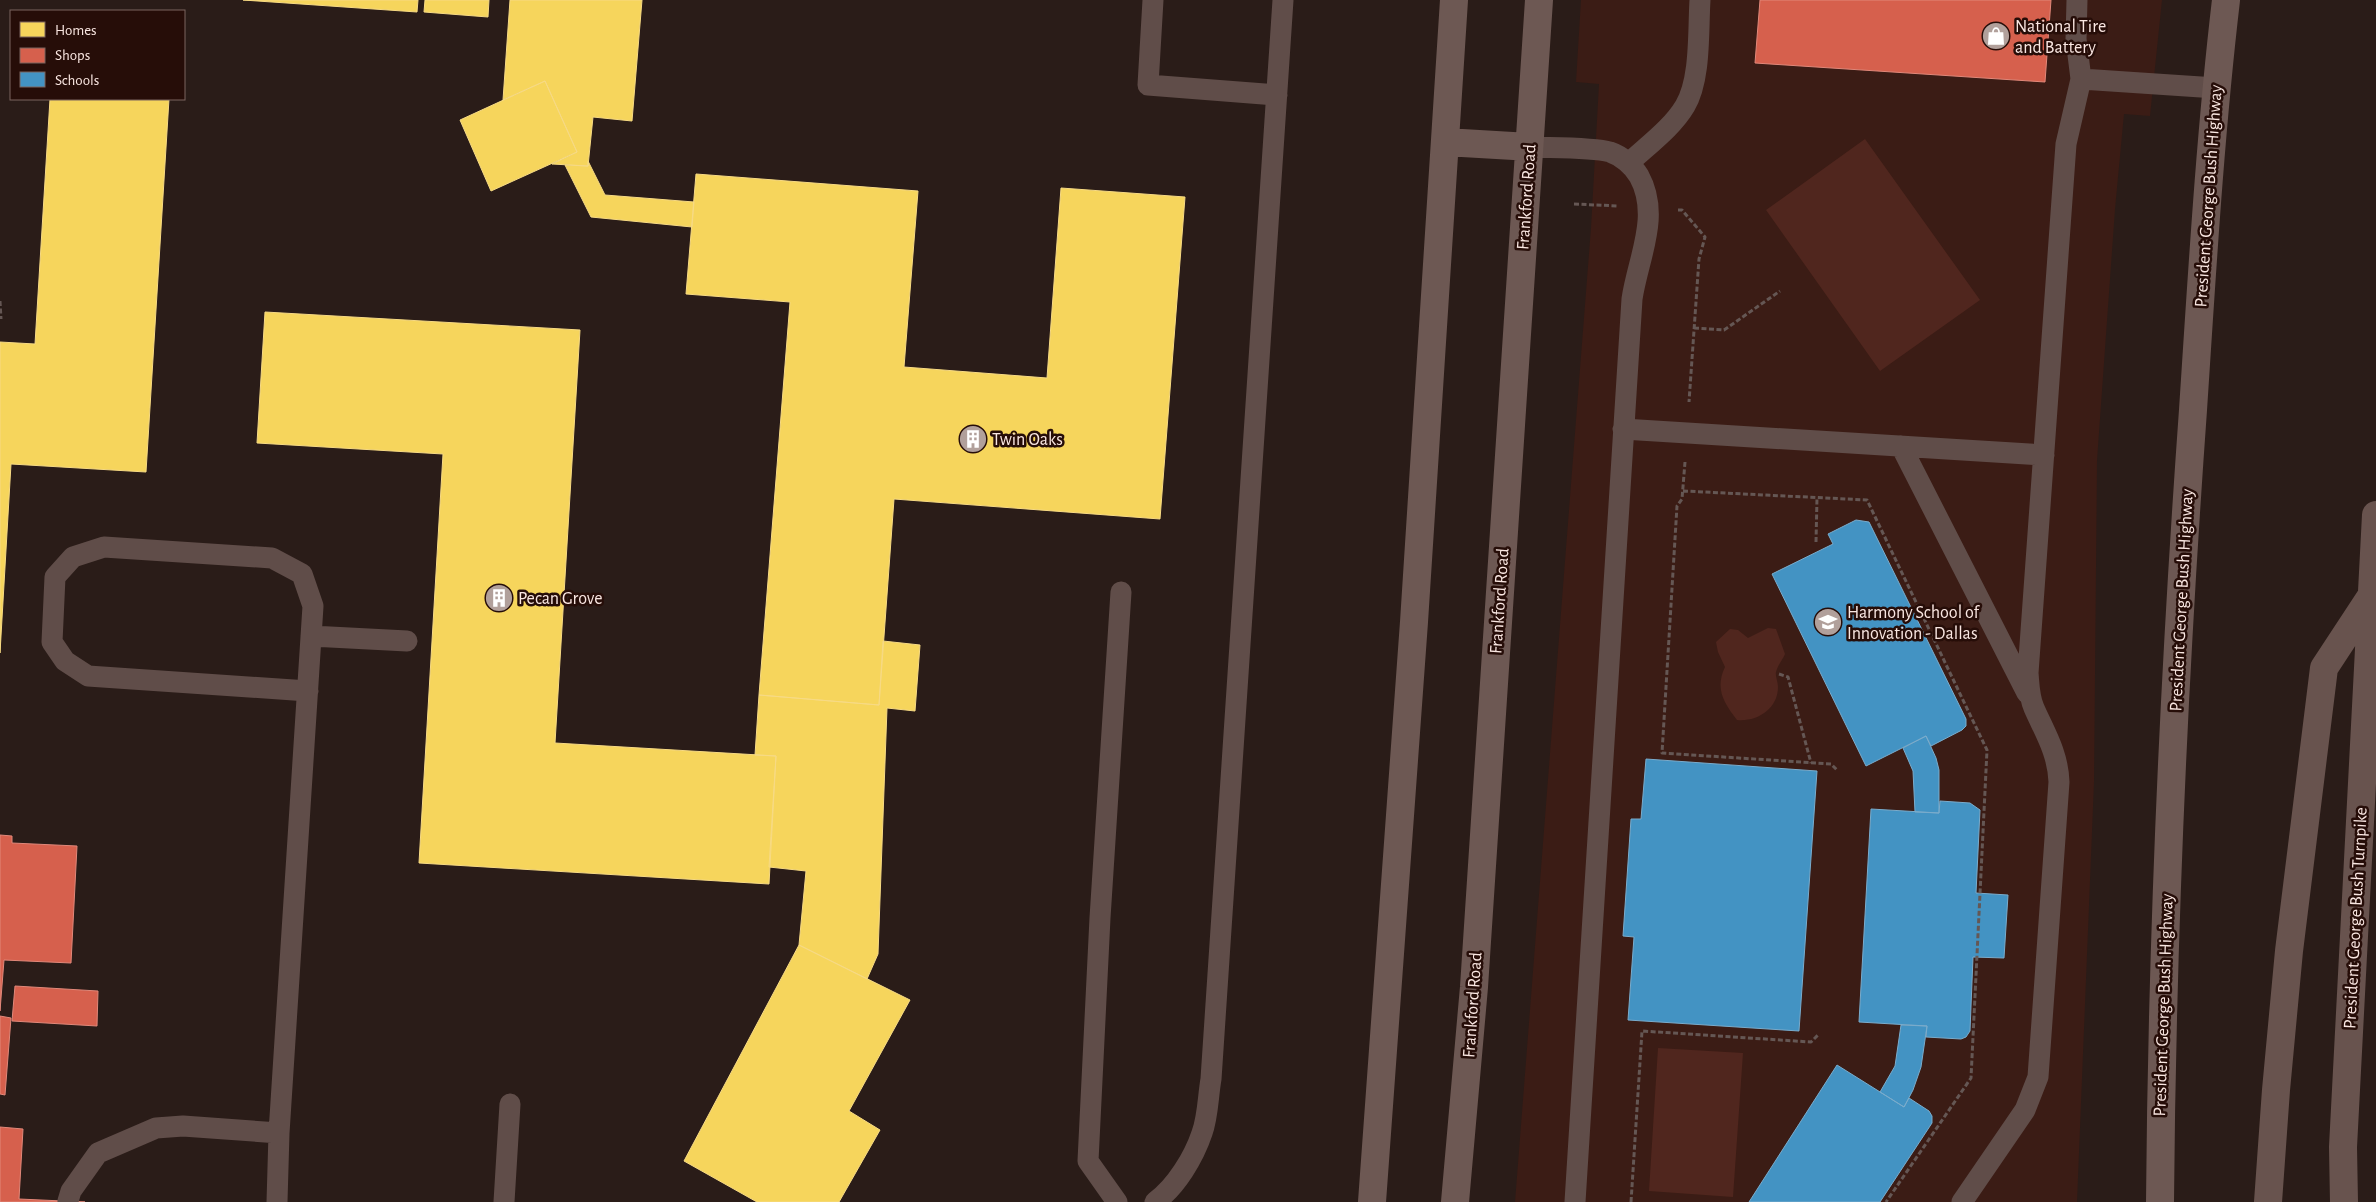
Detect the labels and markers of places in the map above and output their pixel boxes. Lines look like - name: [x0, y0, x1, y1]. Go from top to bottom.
- place label: National Tire and Battery: [2015, 18, 2106, 57]
- shop icon: National Tire and Battery: [1981, 21, 2011, 51]
- building icon: Twin Oaks: [958, 424, 988, 454]
- place label: Twin Oaks: [992, 431, 1063, 449]
- building icon: Pecan Grove: [484, 583, 514, 613]
- place label: Pecan Grove: [518, 590, 603, 608]
- place label: Harmony School of Innovation - Dallas: [1847, 604, 1981, 643]
- school or university icon: Harmony School of Innovation - Dallas: [1813, 607, 1843, 637]

